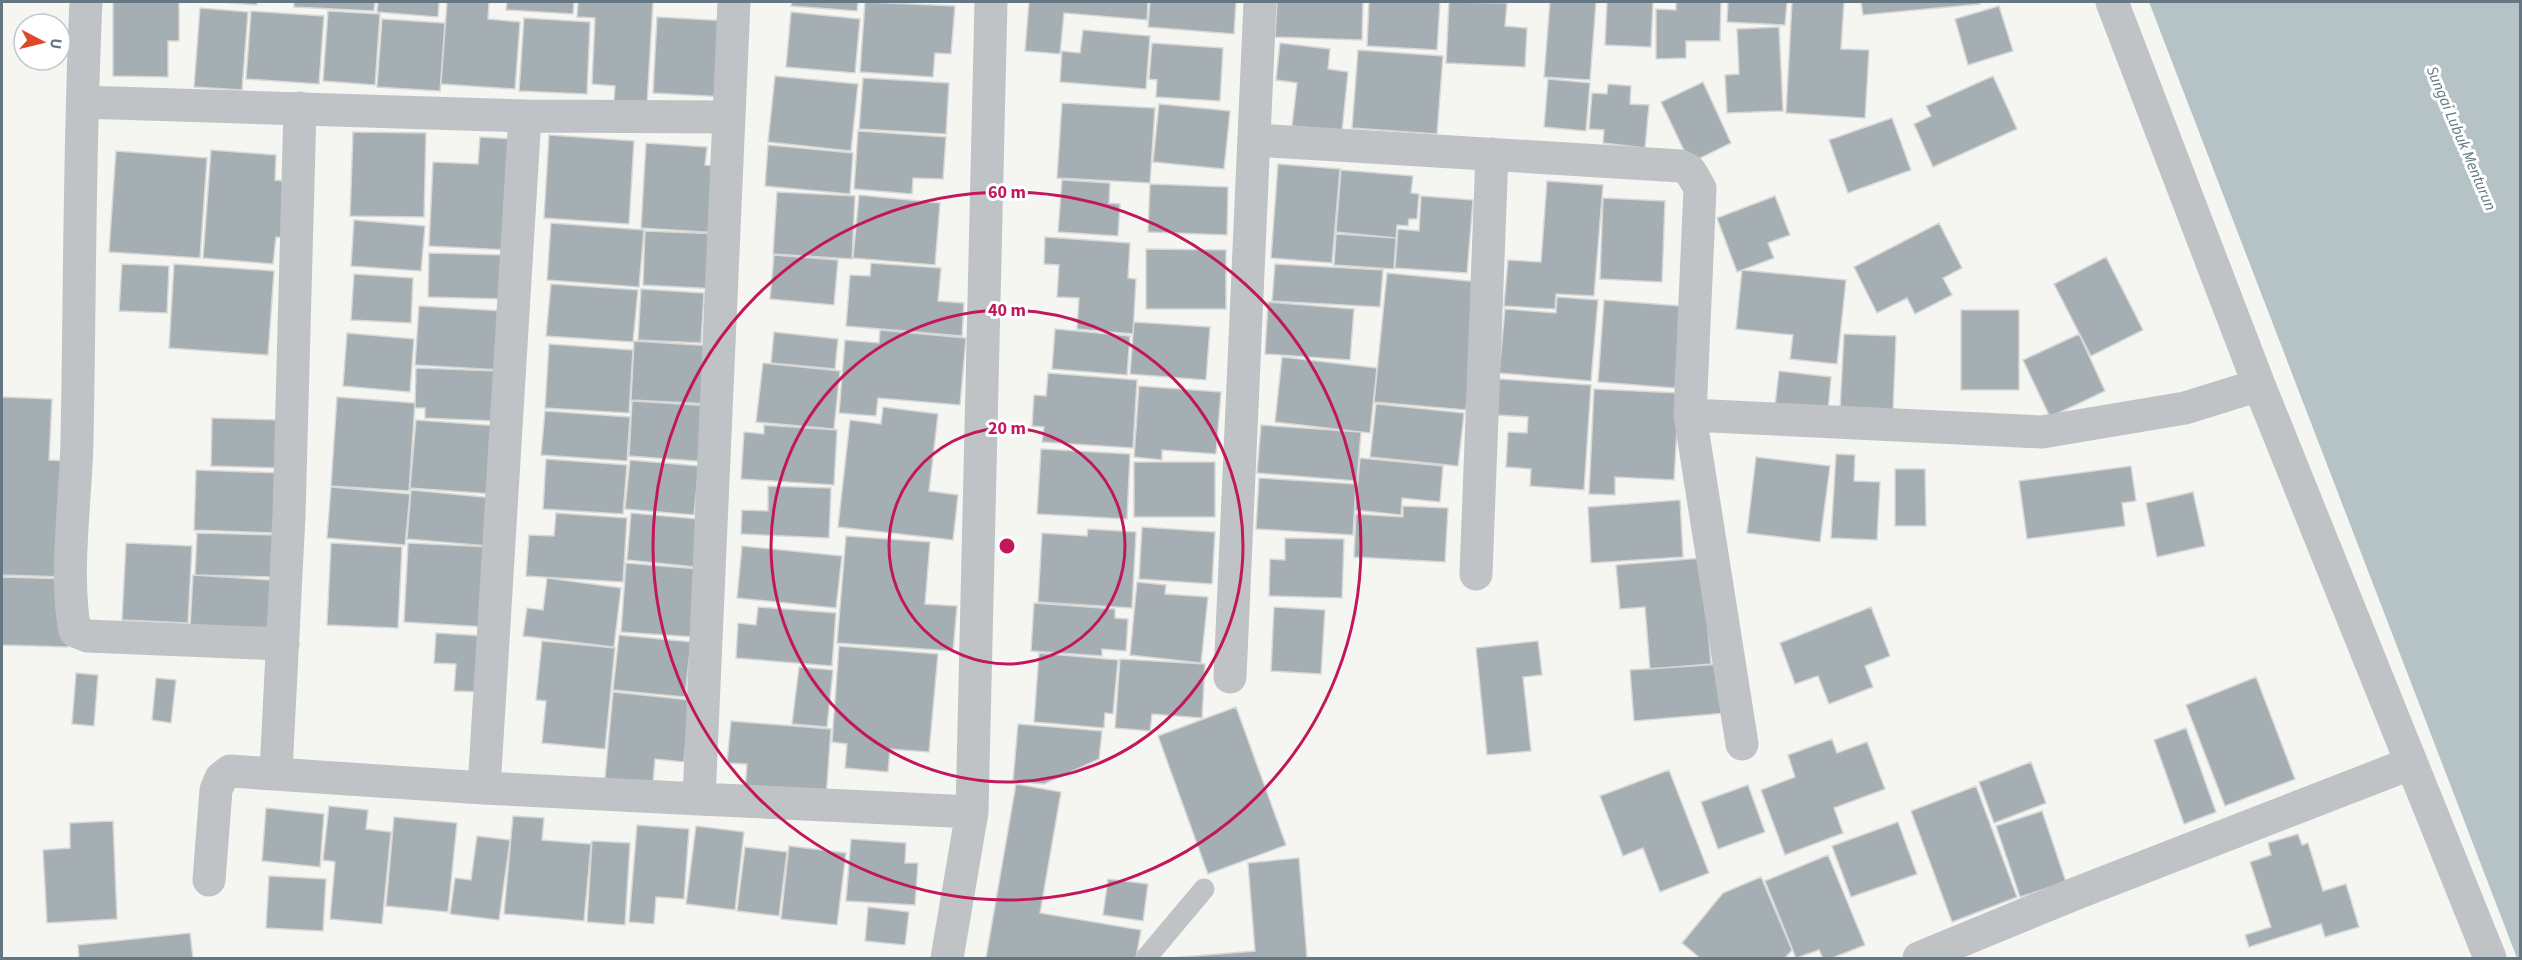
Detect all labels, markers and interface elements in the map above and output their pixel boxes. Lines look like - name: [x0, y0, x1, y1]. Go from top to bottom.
- north arrow: [12, 12, 72, 72]
- text: U: [44, 37, 67, 50]
- water label: Sungai Lubuk Menturun: [2421, 63, 2502, 214]
- text: 60 m: [988, 180, 1026, 205]
- text: 40 m: [988, 298, 1026, 323]
- text: 20 m: [988, 416, 1026, 441]
- centre of rings: [997, 536, 1017, 556]

